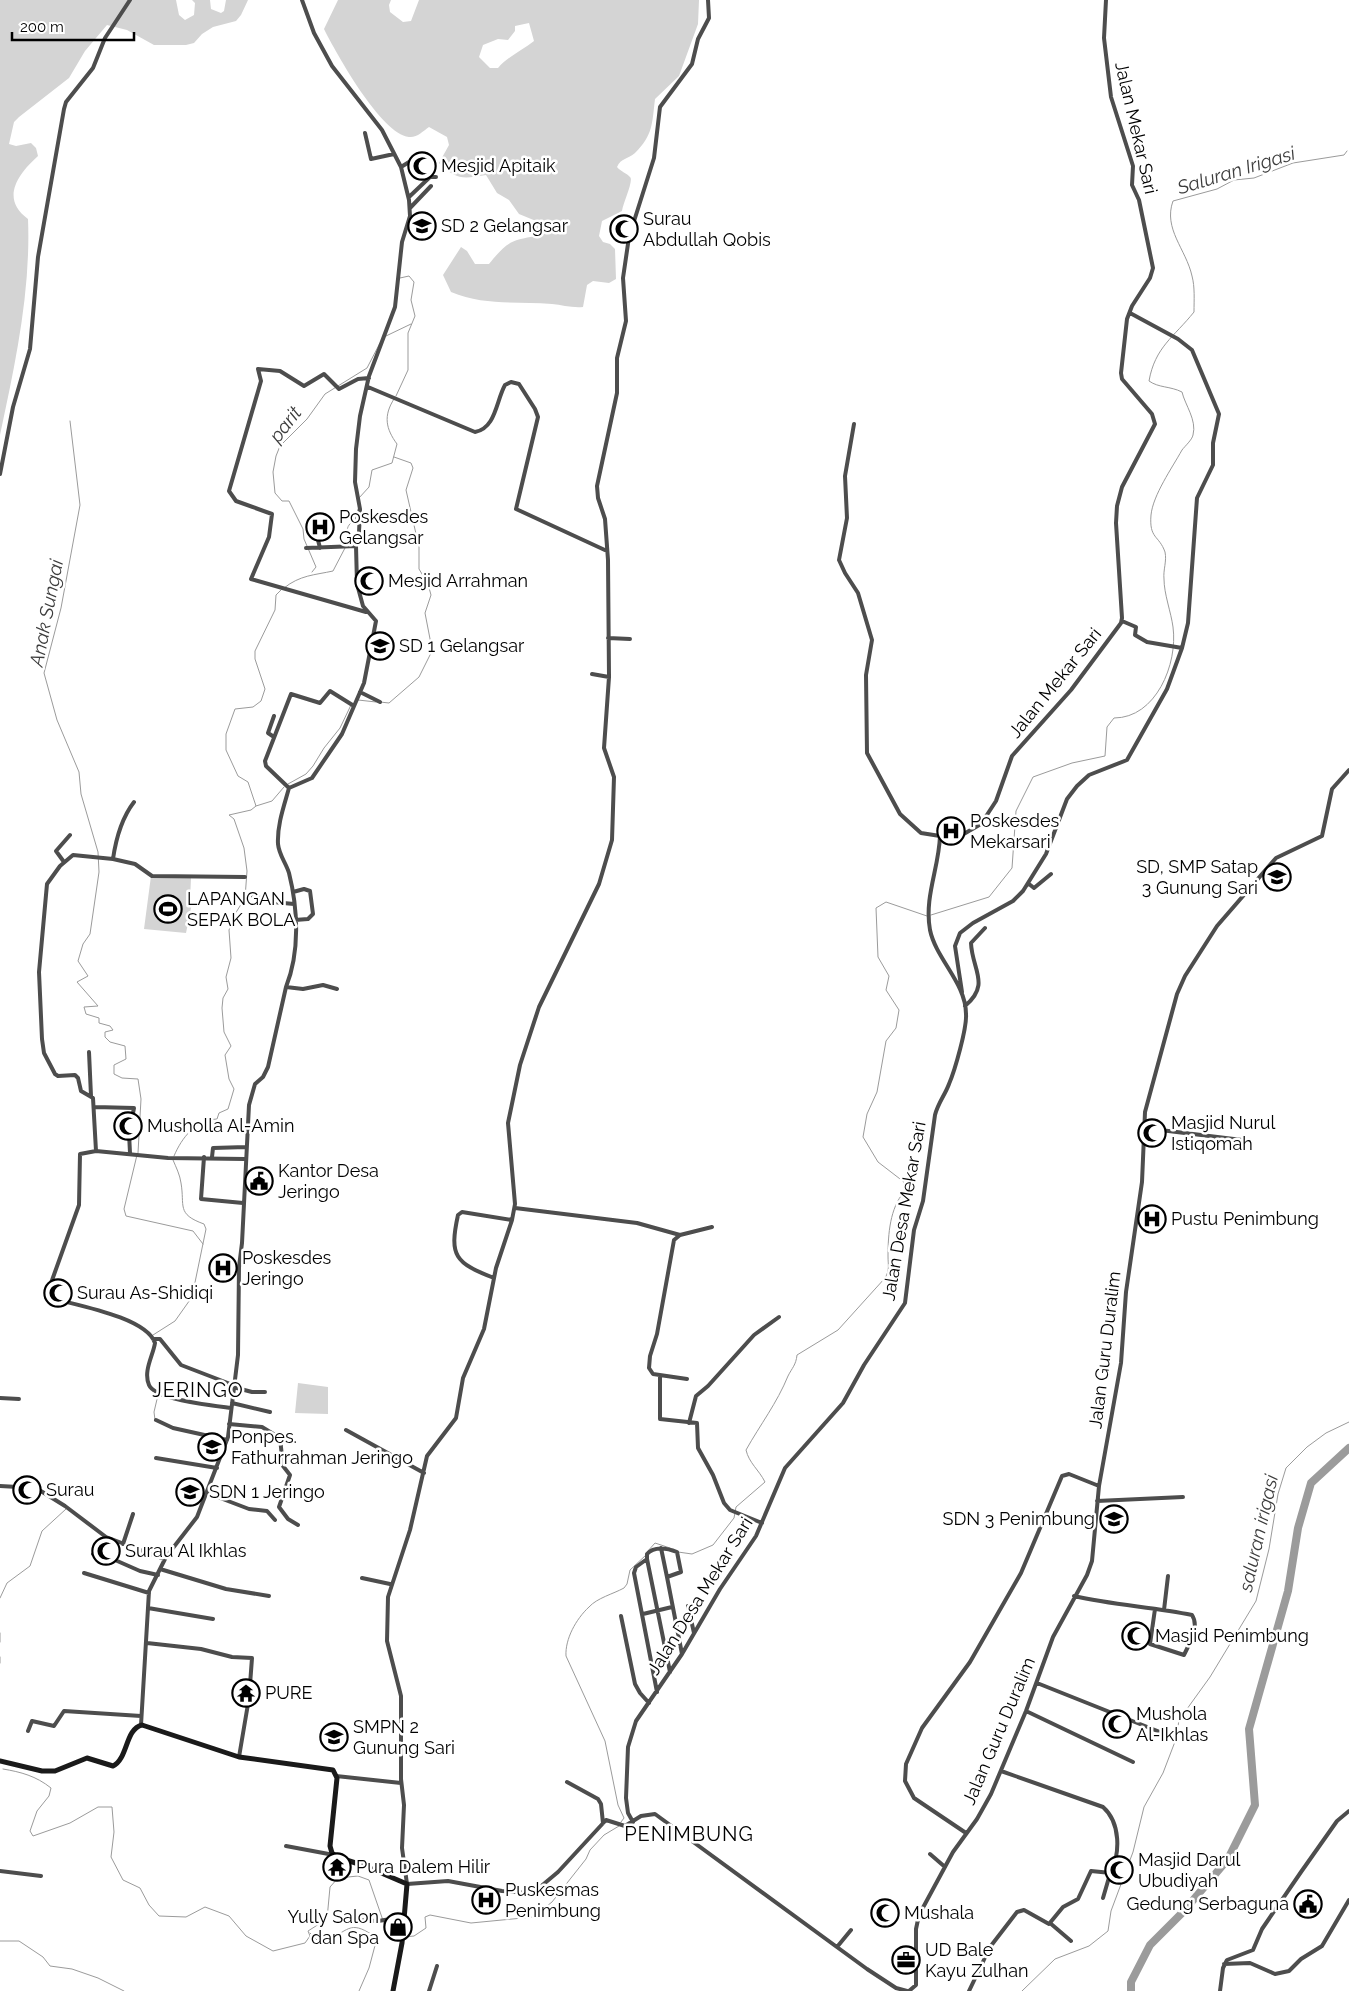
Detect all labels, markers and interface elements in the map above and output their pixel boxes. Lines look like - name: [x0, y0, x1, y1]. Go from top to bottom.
- scale bar: [12, 10, 135, 42]
- text: 200 m: [20, 18, 64, 36]
- street label: Jalan Mekar Sari: [1111, 60, 1162, 196]
- water label: Saluran Irigasi: [1173, 141, 1298, 199]
- mosque icon: Mesjid Apitaik: [407, 151, 437, 181]
- place label: Mesjid Apitaik: [441, 155, 556, 176]
- place label: Surau Abdullah Qobis: [643, 208, 771, 250]
- school or university icon: SD 2 Gelangsar: [407, 211, 437, 241]
- mosque icon: Surau Abdullah Qobis: [609, 214, 639, 244]
- place label: SD 2 Gelangsar: [441, 215, 569, 236]
- water label: parit: [264, 401, 306, 447]
- place label: Poskesdes Gelangsar: [339, 506, 429, 548]
- hospital icon: Poskesdes Gelangsar: [305, 512, 335, 542]
- water label: Anak Sungai: [25, 557, 67, 669]
- mosque icon: Mesjid Arrahman: [354, 566, 384, 596]
- place label: Mesjid Arrahman: [388, 570, 528, 591]
- street label: Jalan Mekar Sari: [1004, 624, 1105, 742]
- school or university icon: SD 1 Gelangsar: [365, 631, 395, 661]
- place label: SD 1 Gelangsar: [399, 635, 525, 656]
- place label: Poskesdes Mekarsari: [970, 810, 1060, 852]
- hospital icon: Poskesdes Mekarsari: [936, 816, 966, 846]
- place label: SD, SMP Satap 3 Gunung Sari: [1136, 856, 1258, 898]
- school or university icon: SD, SMP Satap 3 Gunung Sari: [1262, 862, 1292, 892]
- place label: LAPANGAN SEPAK BOLA: [187, 888, 295, 930]
- sports icon: LAPANGAN SEPAK BOLA: [153, 894, 183, 924]
- mosque icon: Musholla Al-Amin: [113, 1111, 143, 1141]
- place label: Masjid Nurul Istiqomah: [1171, 1112, 1276, 1154]
- place label: Musholla Al-Amin: [147, 1115, 294, 1136]
- mosque icon: Masjid Nurul Istiqomah: [1137, 1118, 1167, 1148]
- street label: Jalan Desa Mekar Sari: [877, 1120, 930, 1302]
- place label: Kantor Desa Jeringo: [278, 1160, 379, 1202]
- public building icon: Kantor Desa Jeringo: [244, 1166, 274, 1196]
- hospital icon: Pustu Penimbung: [1137, 1204, 1167, 1234]
- place label: Pustu Penimbung: [1171, 1208, 1319, 1229]
- place label: Poskesdes Jeringo: [242, 1247, 332, 1289]
- hospital icon: Poskesdes Jeringo: [208, 1253, 238, 1283]
- street label: Jalan Guru Duralim: [1084, 1270, 1125, 1430]
- mosque icon: Surau As-Shidiqi: [43, 1278, 73, 1308]
- place label: Surau As-Shidiqi: [77, 1282, 213, 1303]
- district label: JERINGO: [152, 1378, 244, 1402]
- place label: Ponpes. Fathurrahman Jeringo: [231, 1426, 413, 1468]
- school or university icon: Ponpes. Fathurrahman Jeringo: [197, 1432, 227, 1462]
- water label: saluran irigasi: [1234, 1472, 1282, 1595]
- mosque icon: Surau: [12, 1475, 42, 1505]
- school or university icon: SDN 1 Jeringo: [175, 1477, 205, 1507]
- place label: Surau: [46, 1479, 94, 1500]
- place label: SDN 1 Jeringo: [209, 1481, 325, 1502]
- school or university icon: SDN 3 Penimbung: [1099, 1504, 1129, 1534]
- place label: SDN 3 Penimbung: [943, 1508, 1095, 1529]
- street label: Jalan Desa Mekar Sari: [643, 1513, 757, 1678]
- mosque icon: Surau Al Ikhlas: [91, 1536, 121, 1566]
- place label: Surau Al Ikhlas: [125, 1540, 247, 1561]
- mosque icon: Masjid Penimbung: [1121, 1621, 1151, 1651]
- place label: Masjid Penimbung: [1155, 1625, 1309, 1646]
- street label: Jalan Guru Duralim: [958, 1654, 1039, 1808]
- temple icon: PURE: [231, 1678, 261, 1708]
- place label: PURE: [265, 1682, 313, 1703]
- place label: Mushola Al-Ikhlas: [1136, 1703, 1209, 1745]
- mosque icon: Mushola Al-Ikhlas: [1102, 1709, 1132, 1739]
- place label: SMPN 2 Gunung Sari: [353, 1716, 455, 1758]
- school or university icon: SMPN 2 Gunung Sari: [319, 1722, 349, 1752]
- district label: PENIMBUNG: [624, 1822, 754, 1846]
- place label: Masjid Darul Ubudiyah: [1138, 1849, 1241, 1891]
- temple icon: Pura Dalem Hilir: [322, 1852, 352, 1882]
- mosque icon: Masjid Darul Ubudiyah: [1104, 1855, 1134, 1885]
- place label: Pura Dalem Hilir: [356, 1856, 491, 1877]
- place label: Puskesmas Penimbung: [505, 1879, 601, 1921]
- hospital icon: Puskesmas Penimbung: [471, 1885, 501, 1915]
- public building icon: Gedung Serbaguna: [1293, 1889, 1323, 1919]
- place label: Gedung Serbaguna: [1127, 1893, 1289, 1914]
- mosque icon: Mushala: [870, 1898, 900, 1928]
- place label: Mushala: [904, 1902, 974, 1923]
- place label: Yully Salon dan Spa: [287, 1906, 379, 1948]
- shop icon: Yully Salon dan Spa: [383, 1912, 413, 1942]
- place label: UD Bale Kayu Zulhan: [925, 1939, 1029, 1981]
- office icon: UD Bale Kayu Zulhan: [891, 1945, 921, 1975]

